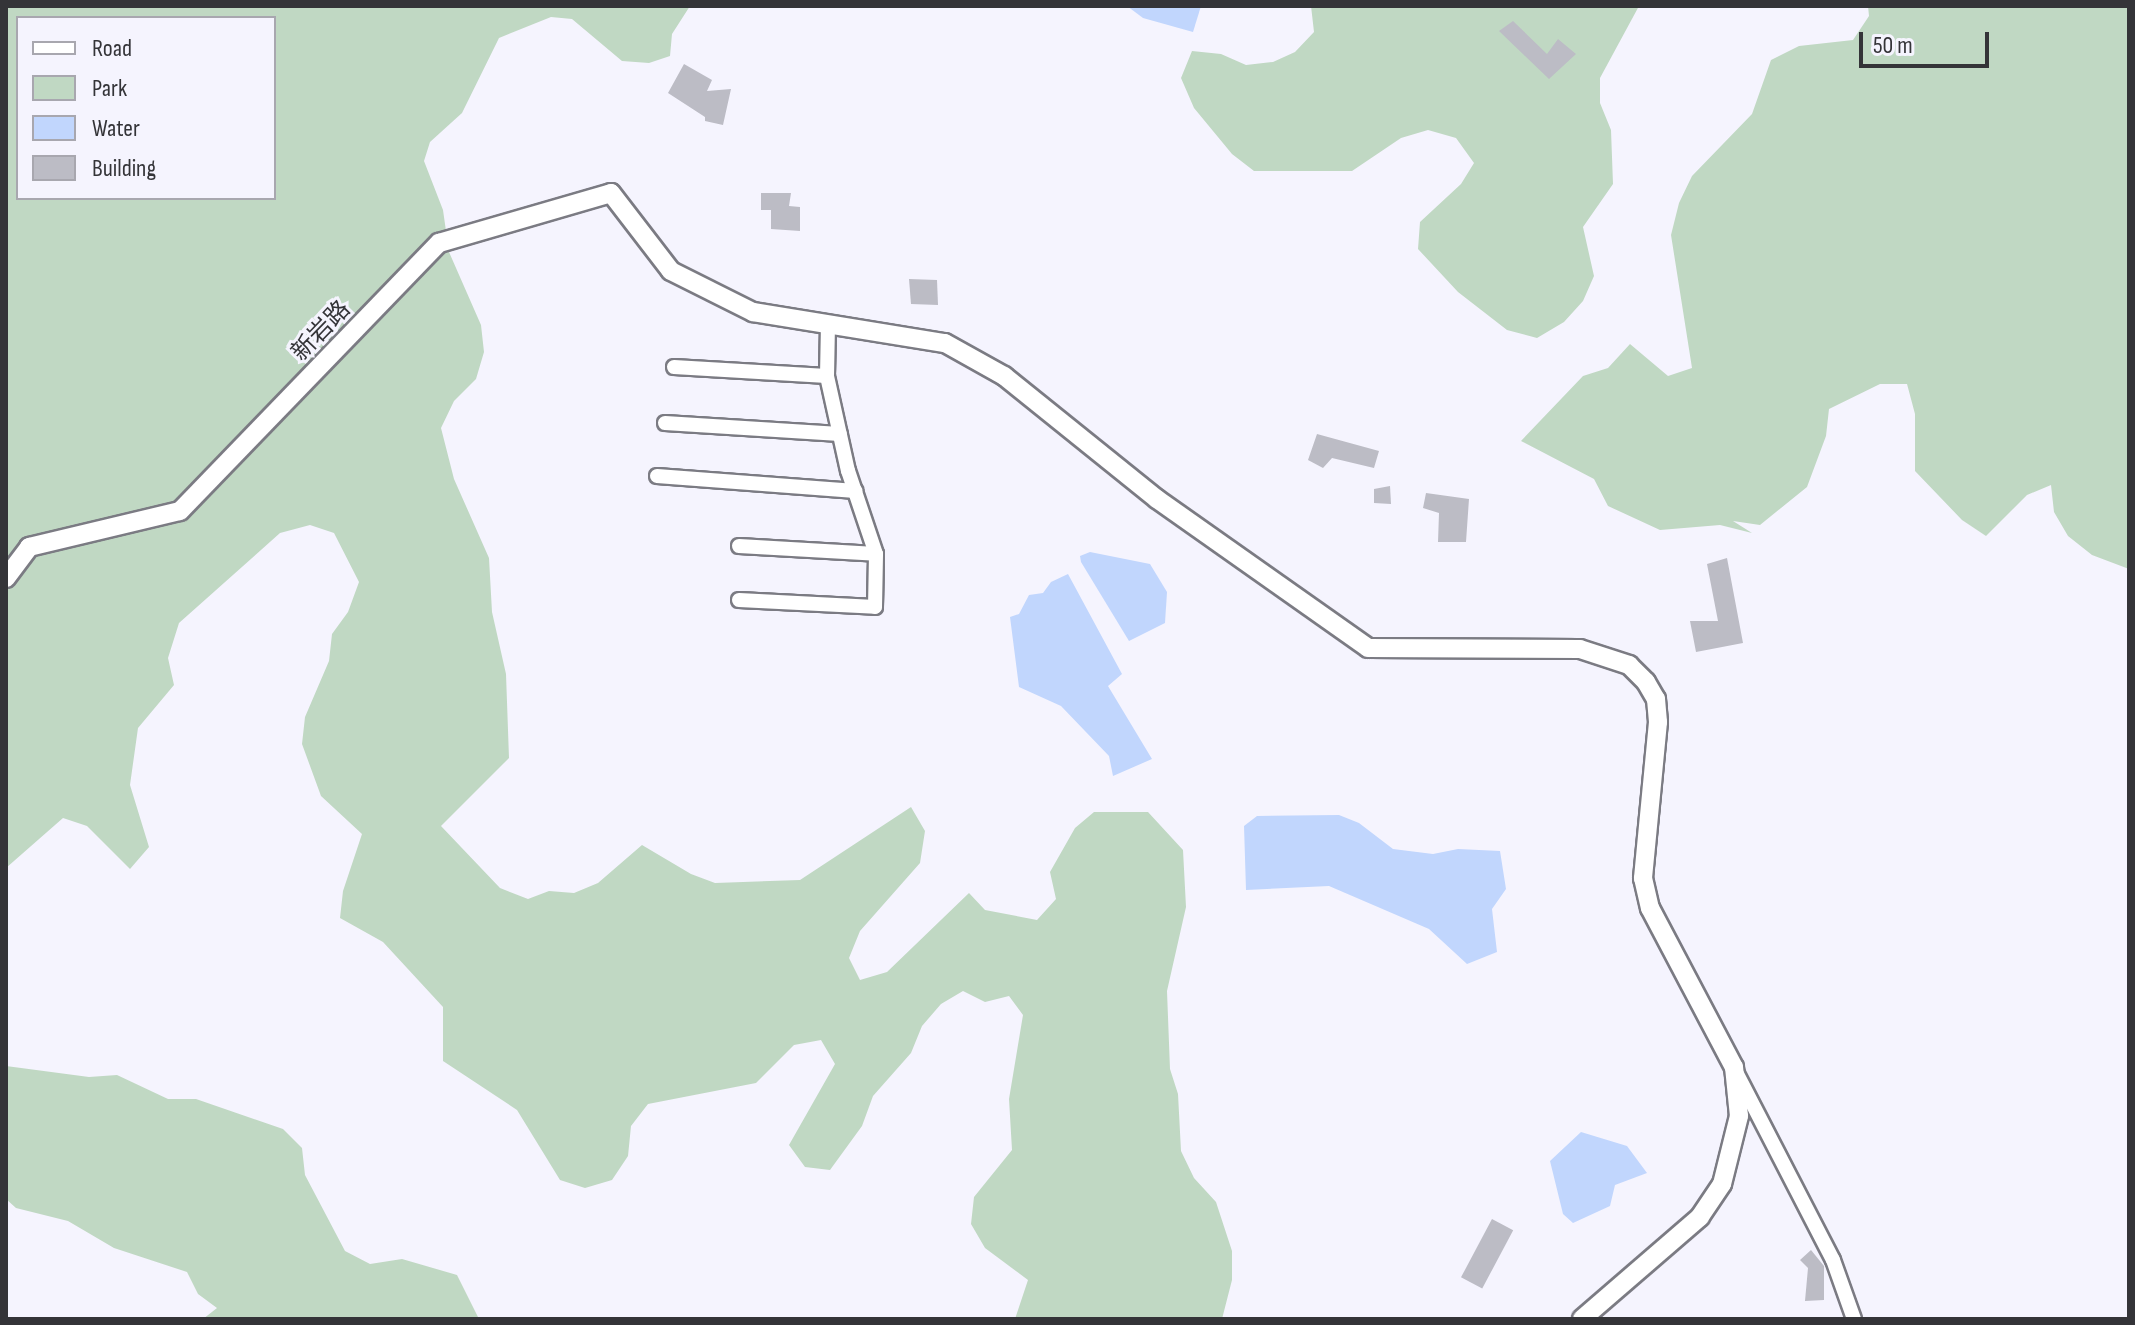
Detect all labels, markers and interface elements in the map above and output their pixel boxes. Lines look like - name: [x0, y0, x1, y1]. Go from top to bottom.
- legend: [16, 16, 276, 200]
- scale bar: [1863, 16, 1993, 66]
- text: 50 m: [1873, 31, 1913, 60]
- text: Road: [92, 34, 132, 63]
- text: Park: [92, 74, 127, 103]
- text: Water: [92, 114, 140, 143]
- text: Building: [92, 154, 156, 183]
- street label: 新岩路: [286, 295, 356, 367]

